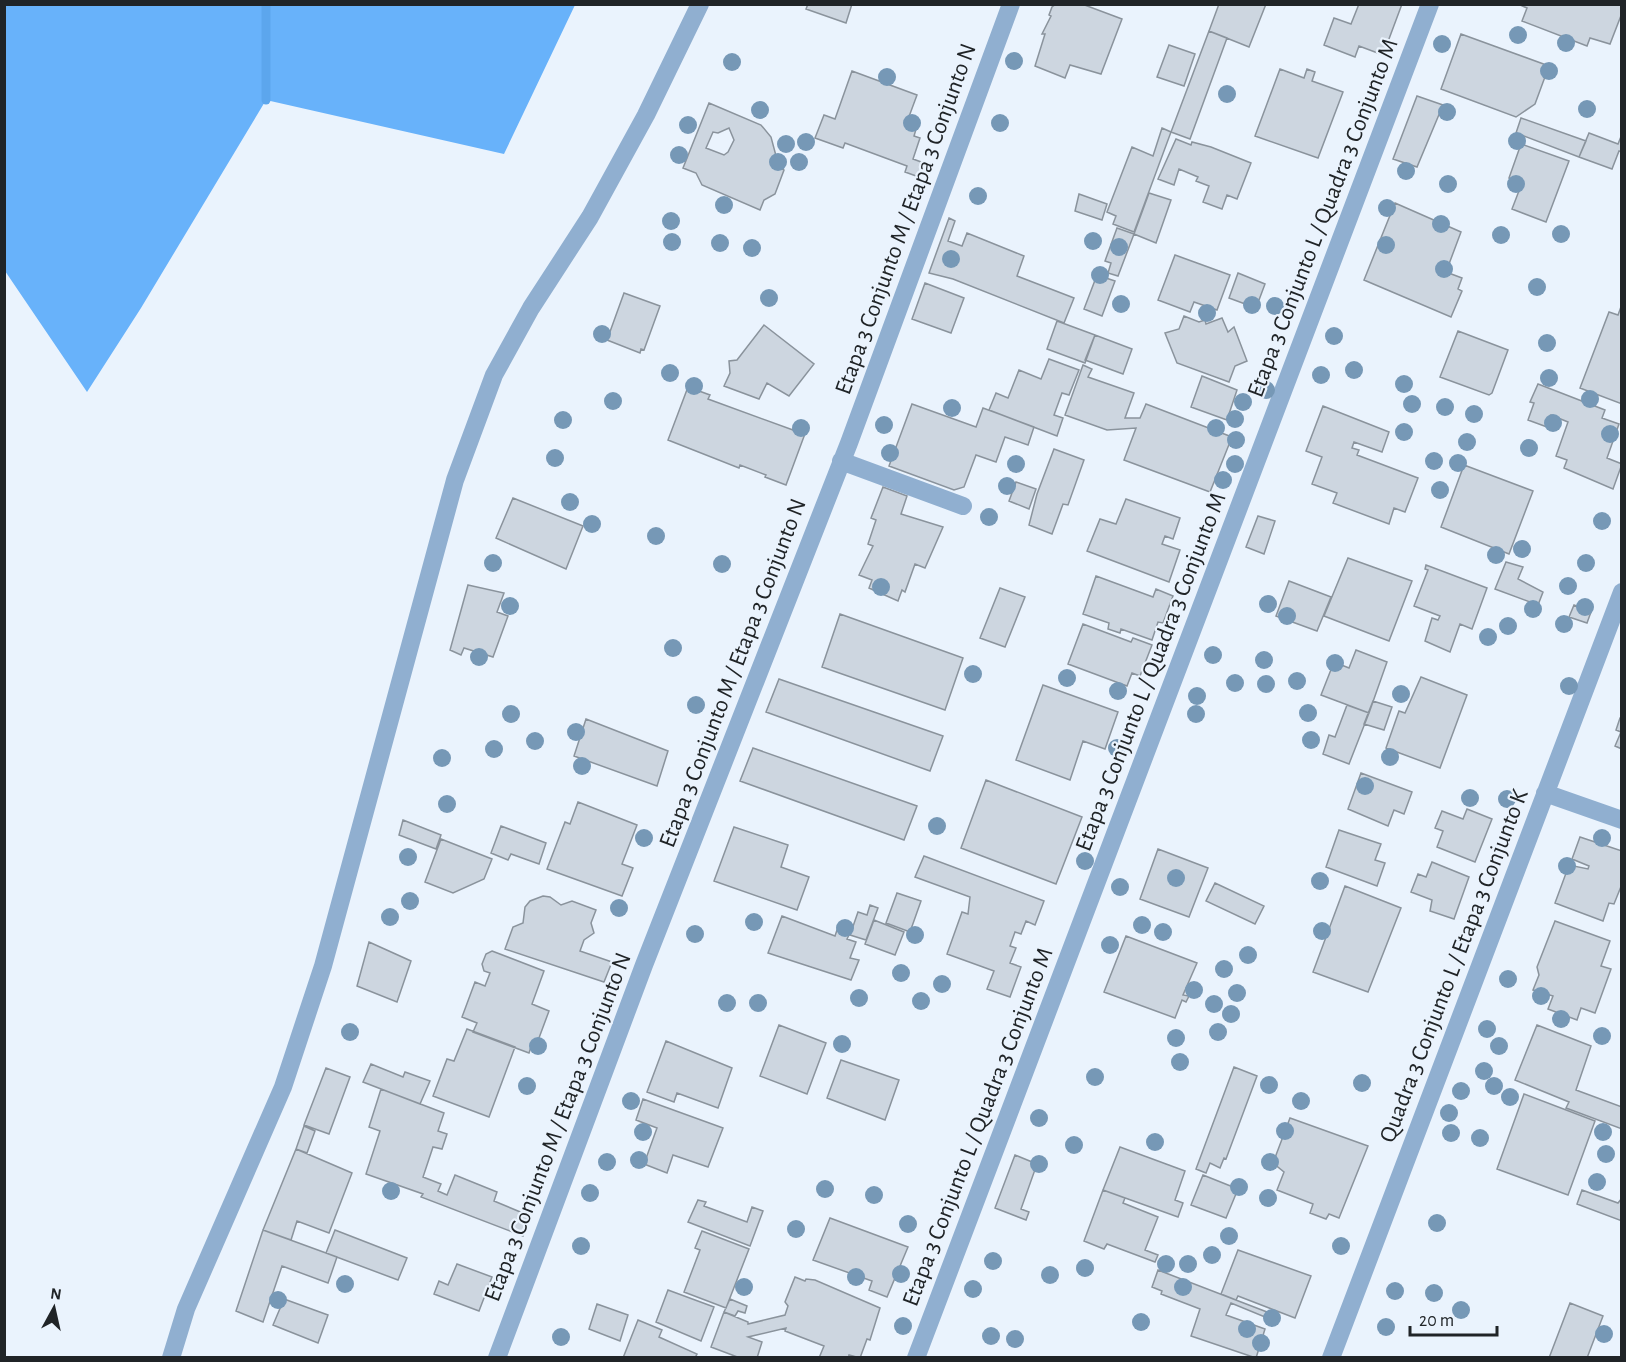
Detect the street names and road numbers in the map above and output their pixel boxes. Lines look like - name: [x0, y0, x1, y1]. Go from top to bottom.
- street label: Etapa 3 Conjunto L / Quadra 3 Conjunto M: [1243, 36, 1403, 400]
- street label: Etapa 3 Conjunto M / Etapa 3 Conjunto N: [831, 40, 981, 398]
- street label: Etapa 3 Conjunto L / Quadra 3 Conjunto M: [1071, 490, 1231, 854]
- street label: Etapa 3 Conjunto M / Etapa 3 Conjunto N: [655, 495, 811, 851]
- street label: Quadra 3 Conjunto L / Etapa 3 Conjunto K: [1375, 785, 1533, 1146]
- street label: Etapa 3 Conjunto L / Quadra 3 Conjunto M: [898, 945, 1058, 1309]
- street label: Etapa 3 Conjunto M / Etapa 3 Conjunto N: [480, 949, 636, 1305]

